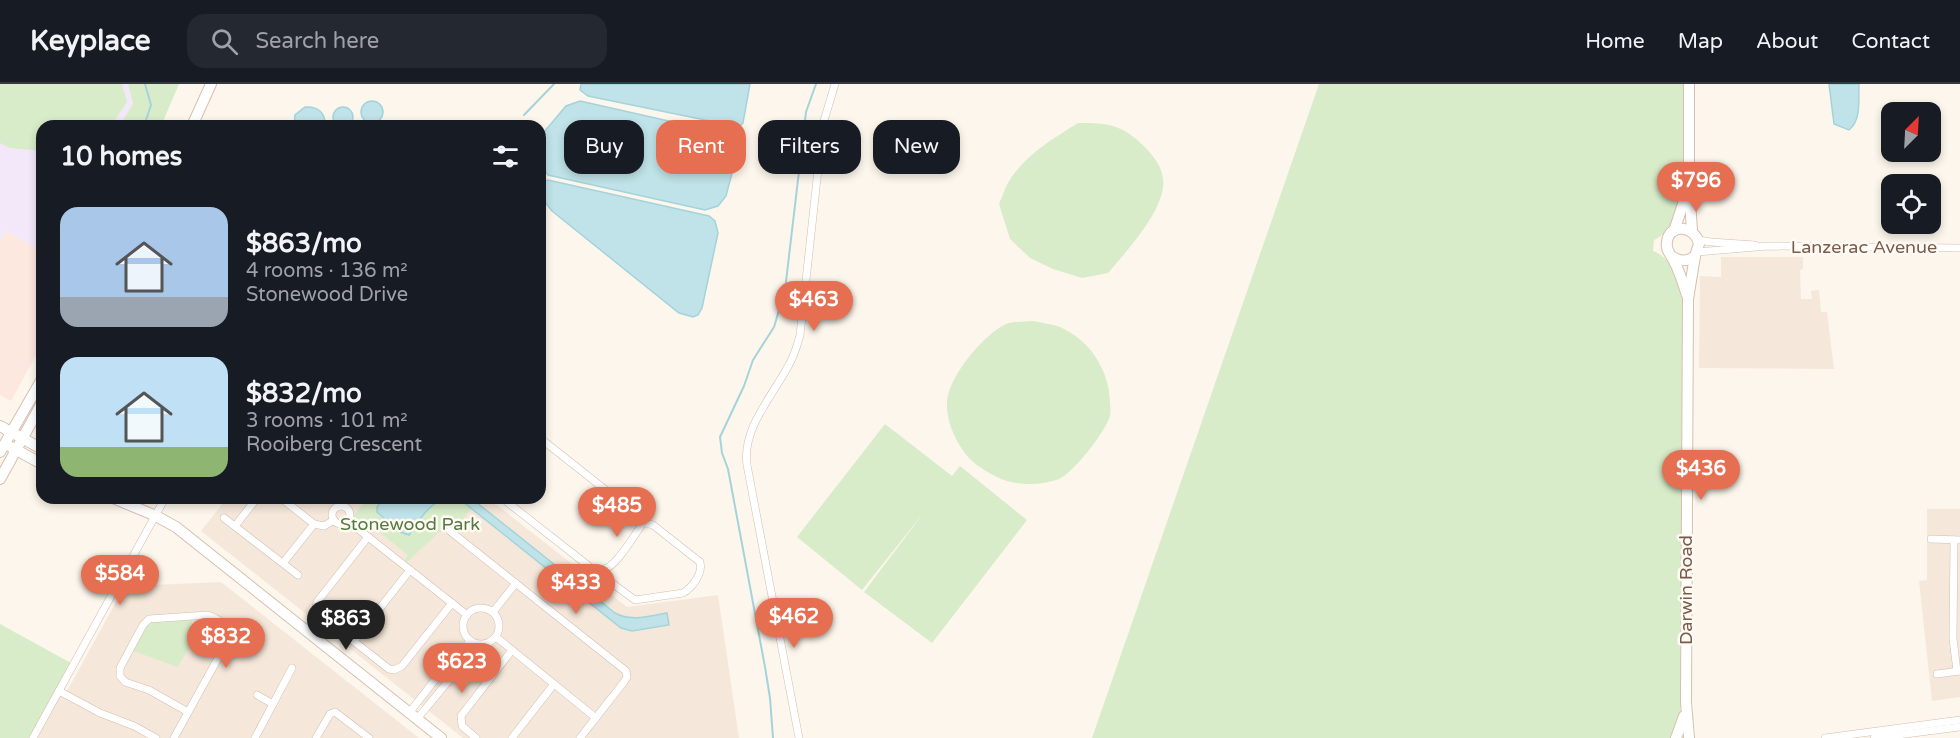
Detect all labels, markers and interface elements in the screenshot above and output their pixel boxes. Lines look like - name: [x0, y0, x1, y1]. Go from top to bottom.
- search box: [187, 14, 607, 68]
- text: Keyplace: [30, 24, 151, 58]
- icon: search: [208, 25, 241, 58]
- text: Search here: [256, 28, 379, 54]
- text: Home: [1585, 29, 1645, 54]
- text: Map: [1678, 29, 1723, 54]
- text: About: [1756, 29, 1818, 54]
- text: Contact: [1851, 29, 1930, 54]
- north arrow: [1881, 102, 1941, 162]
- map controls: [1881, 102, 1941, 234]
- chip: Buy: [564, 120, 644, 174]
- chip: Rent: [656, 120, 746, 174]
- chip: Filters: [758, 120, 861, 174]
- chip: New: [873, 120, 960, 174]
- icon: filters: [489, 140, 522, 173]
- text: 10 homes: [60, 141, 182, 172]
- pin: $796: [1660, 162, 1732, 213]
- text: $796: [1671, 169, 1721, 193]
- button: locate: [1881, 174, 1941, 234]
- text: $863/mo: [246, 228, 362, 259]
- icon: home: [108, 231, 180, 303]
- street label: Lanzerac Avenue: [1791, 236, 1937, 258]
- text: 4 rooms · 136 m²: [246, 259, 408, 283]
- pin: $463: [778, 281, 850, 332]
- text: Stonewood Drive: [246, 283, 408, 307]
- text: $463: [789, 288, 839, 312]
- text: $832/mo: [246, 378, 362, 409]
- icon: home: [108, 381, 180, 453]
- text: 3 rooms · 101 m²: [246, 409, 408, 433]
- text: Rooiberg Crescent: [246, 433, 422, 457]
- pin: $436: [1665, 450, 1737, 501]
- text: $436: [1676, 457, 1726, 481]
- pin: $485: [581, 487, 653, 538]
- text: $485: [592, 494, 642, 518]
- park label: Stonewood Park: [340, 513, 480, 535]
- street label: Darwin Road: [1675, 535, 1697, 645]
- pin: $584: [84, 555, 156, 606]
- text: $584: [95, 562, 145, 586]
- pin: $433: [540, 564, 612, 615]
- text: $433: [551, 571, 601, 595]
- pin: $462: [758, 598, 830, 649]
- pin: $863: [310, 600, 382, 651]
- text: $462: [769, 605, 819, 629]
- text: $863: [321, 607, 371, 631]
- pin: $832: [190, 618, 262, 669]
- text: $832: [201, 625, 251, 649]
- pin: $623: [426, 643, 498, 694]
- text: $623: [437, 650, 487, 674]

